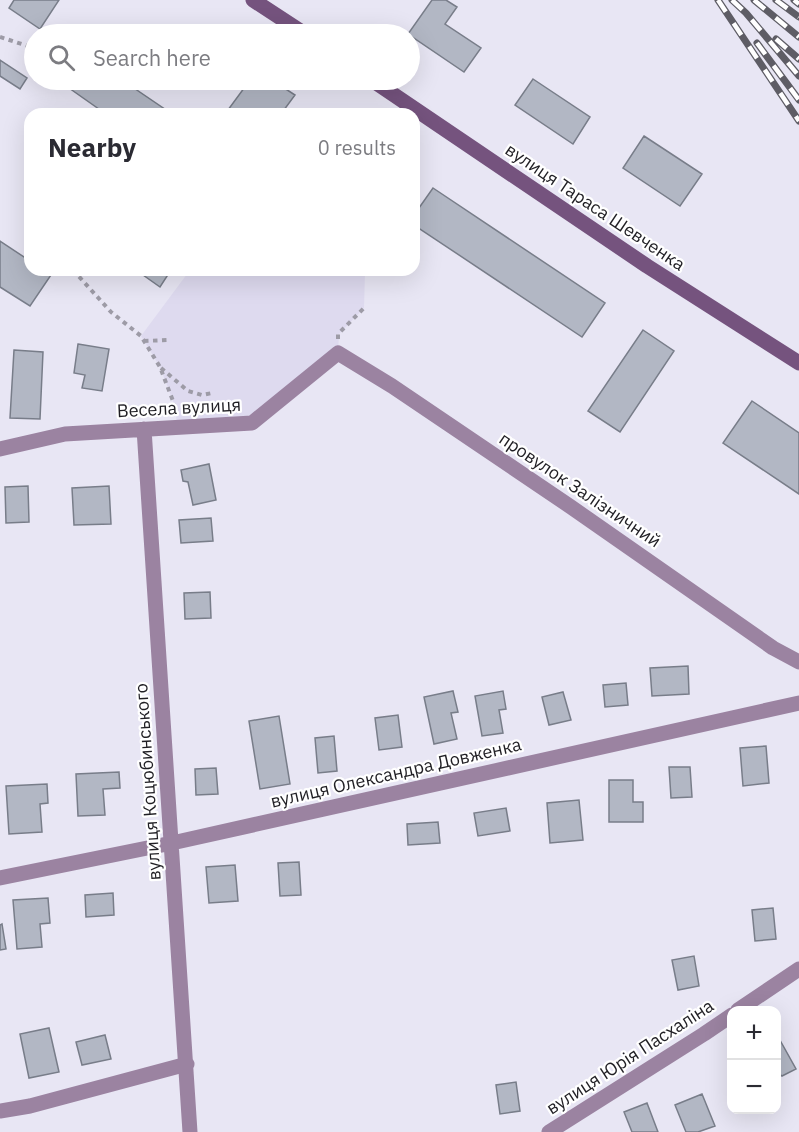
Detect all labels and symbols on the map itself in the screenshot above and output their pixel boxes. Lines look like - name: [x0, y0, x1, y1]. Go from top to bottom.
- street label: вулиця Тараса Шевченка: [501, 138, 690, 276]
- street label: Весела вулиця: [116, 393, 242, 422]
- street label: провулок Залізничний: [495, 427, 666, 552]
- street label: вулиця Коцюбинського: [129, 683, 166, 881]
- street label: вулиця Олександра Довженка: [268, 732, 524, 813]
- street label: вулиця Юрія Пасхаліна: [542, 994, 718, 1119]

